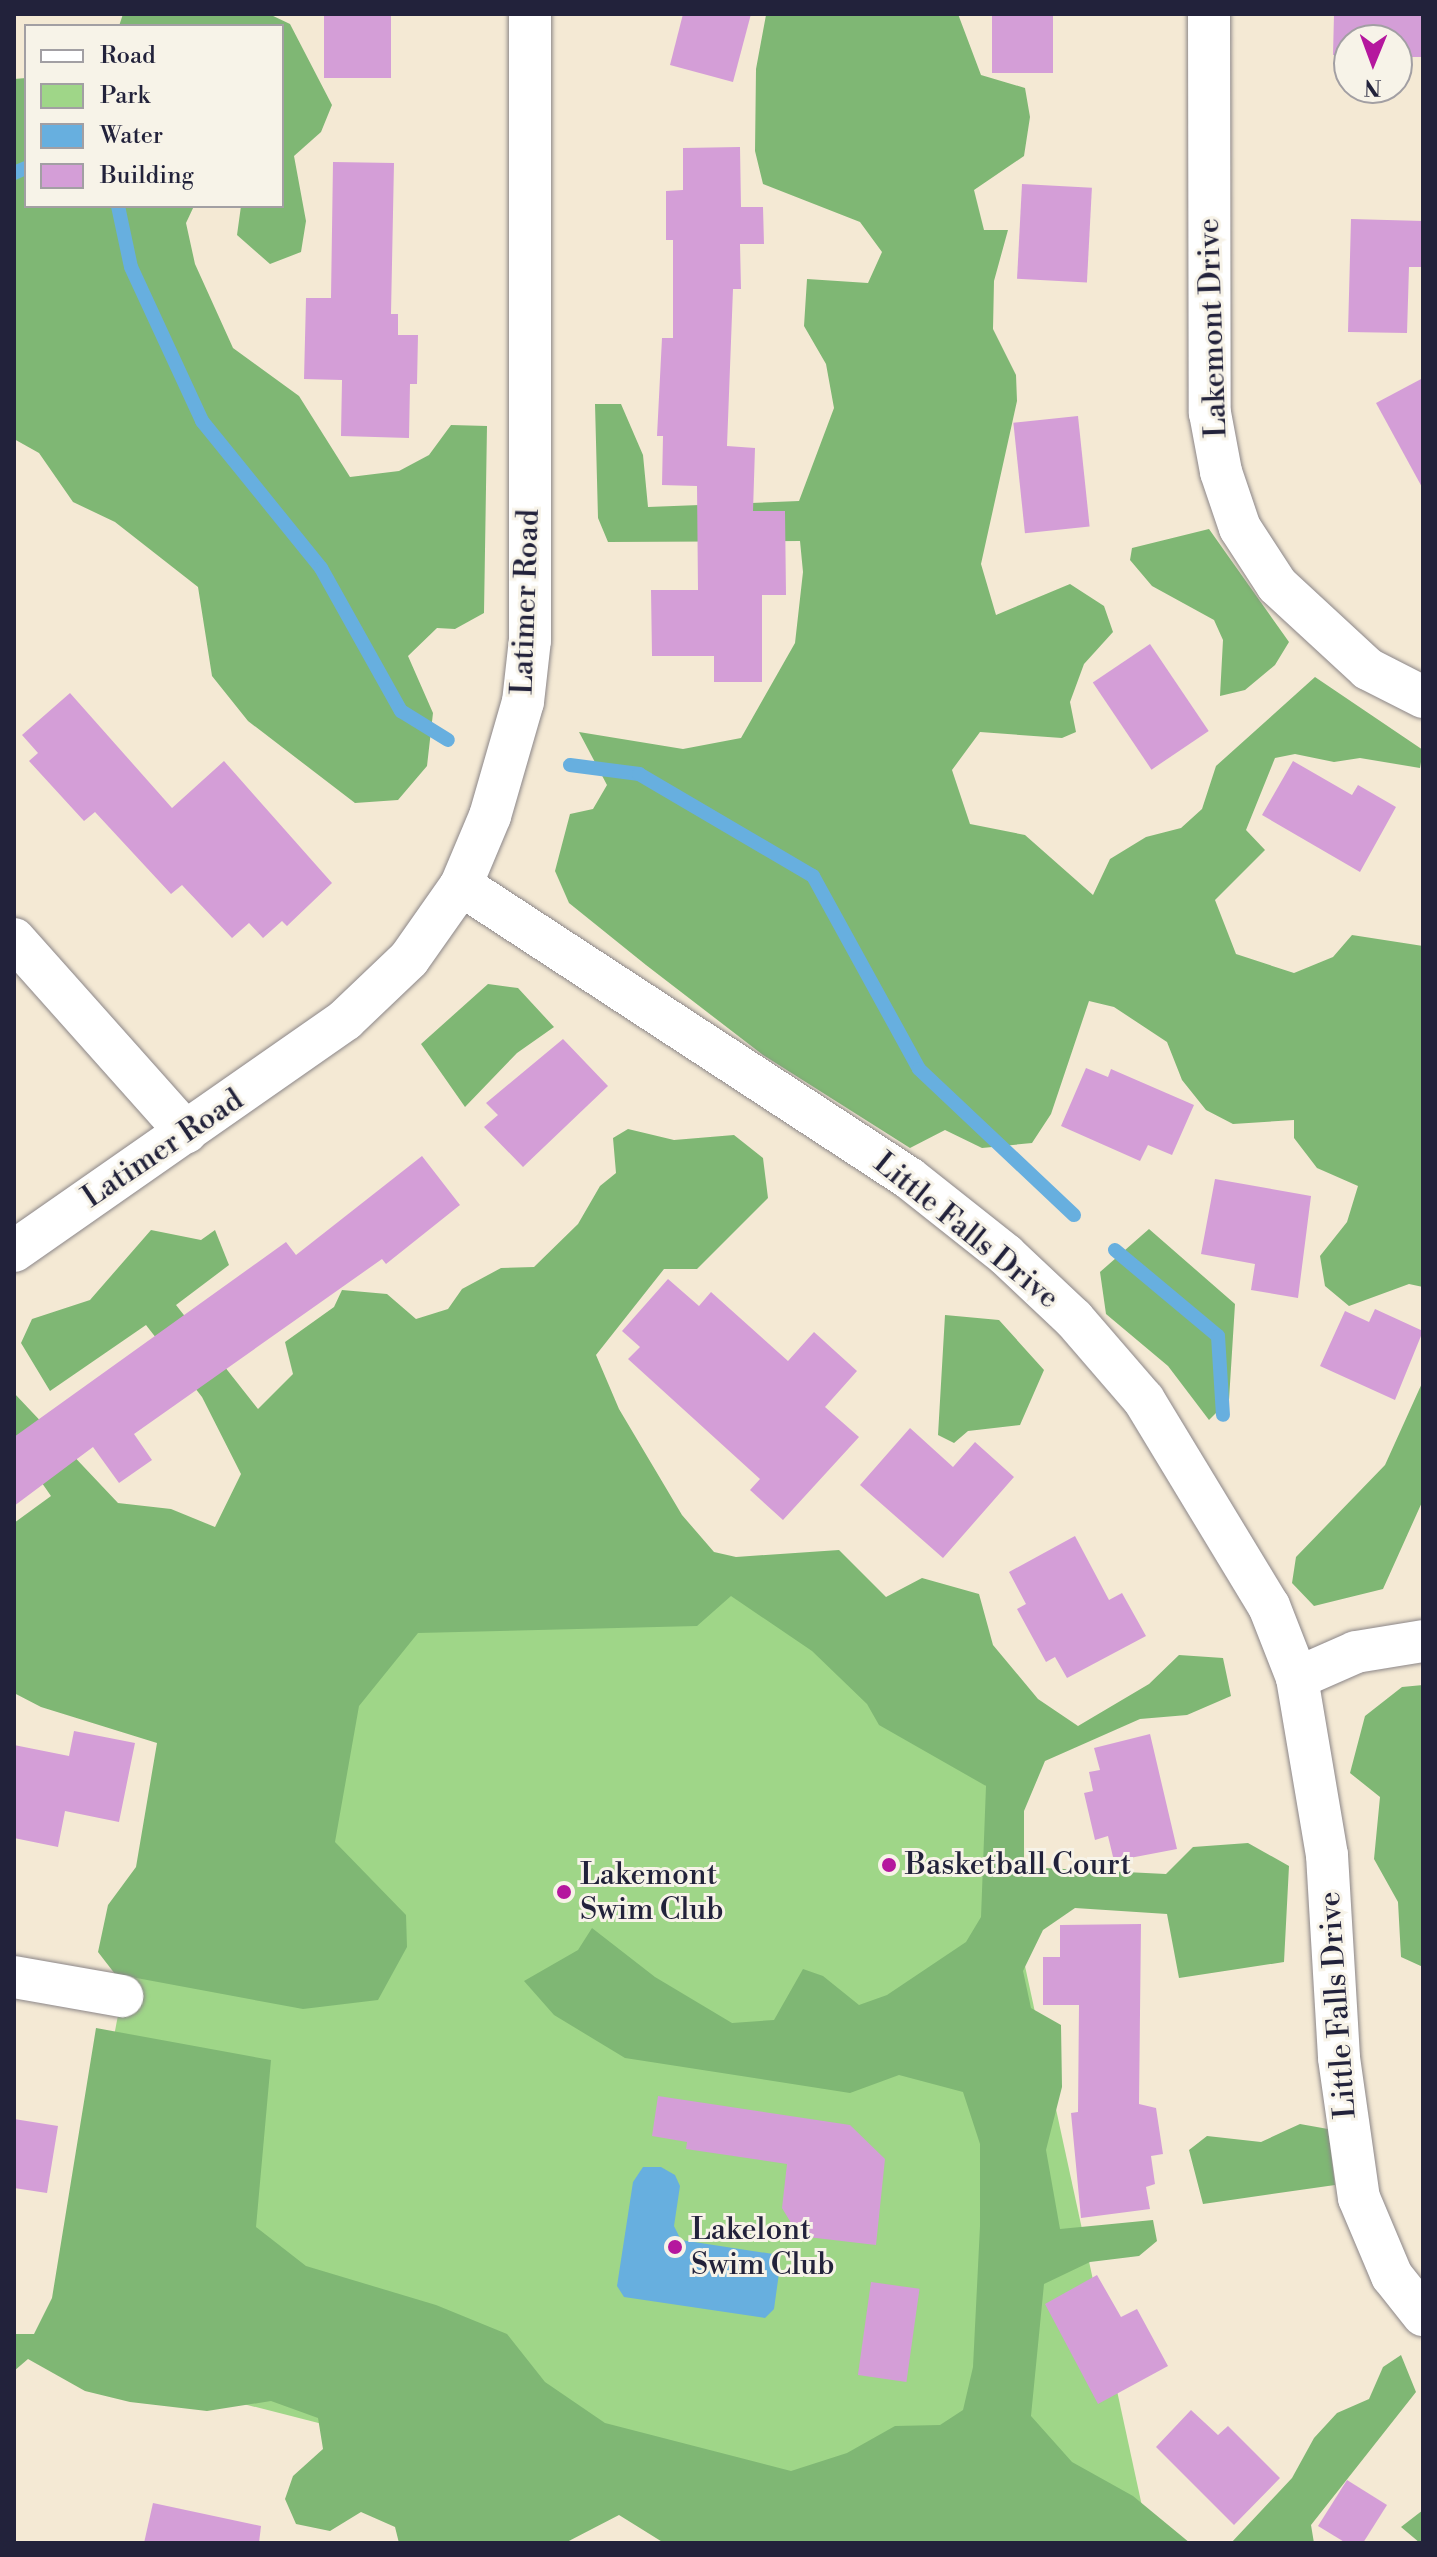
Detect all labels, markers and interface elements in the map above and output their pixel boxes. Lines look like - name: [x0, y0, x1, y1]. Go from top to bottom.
- legend: [24, 24, 284, 208]
- north arrow: [1333, 24, 1413, 104]
- text: Road: [100, 41, 156, 71]
- text: N: [1364, 73, 1382, 100]
- text: Park: [100, 81, 150, 111]
- text: Water: [100, 121, 163, 151]
- text: Building: [100, 161, 194, 191]
- street label: Lakemont Drive: [1191, 218, 1235, 438]
- street label: Latimer Road: [505, 509, 547, 695]
- street label: Latimer Road: [76, 1082, 250, 1216]
- street label: Little Falls Drive: [866, 1145, 1066, 1317]
- place label: Basketball Court: [905, 1847, 1131, 1883]
- marker: Basketball Court: [880, 1856, 898, 1874]
- place label: Lakemont Swim Club: [580, 1857, 723, 1928]
- marker: Lakemont Swim Club: [555, 1883, 573, 1901]
- street label: Little Falls Drive: [1312, 1890, 1364, 2120]
- place label: Lakelont Swim Club: [691, 2212, 834, 2282]
- marker: Lakelont Swim Club: [666, 2238, 684, 2256]

